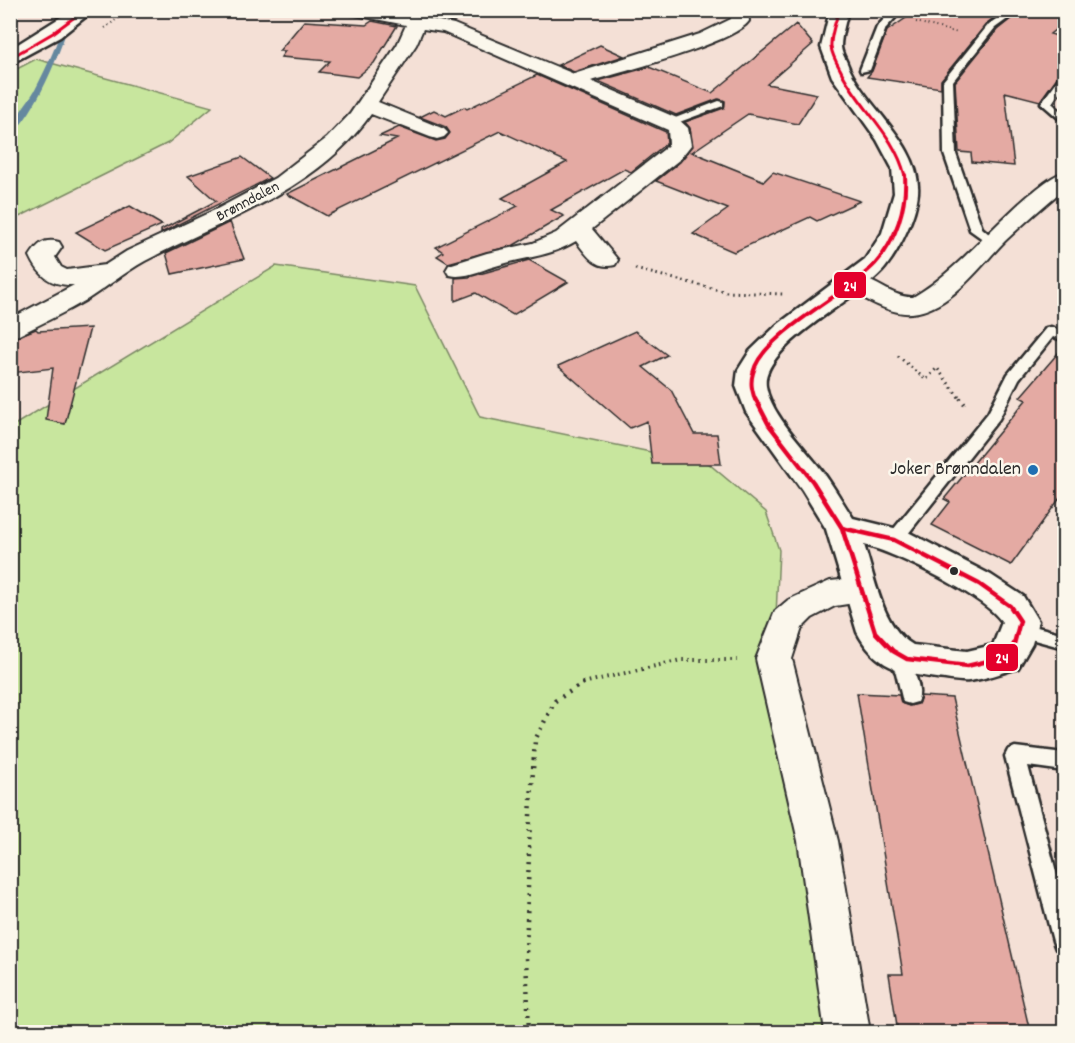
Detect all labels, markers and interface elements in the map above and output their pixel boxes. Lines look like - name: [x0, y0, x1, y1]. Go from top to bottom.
- street label: Brønndalen: [212, 176, 284, 228]
- line badge: 24: [833, 271, 867, 299]
- text: 24: [843, 276, 857, 299]
- place label: Joker Brønndalen: [890, 456, 1021, 484]
- marker: Joker Brønndalen: [1026, 463, 1040, 477]
- unlabelled marker: [948, 565, 960, 577]
- line badge: 24: [985, 643, 1019, 672]
- text: 24: [995, 648, 1009, 671]

